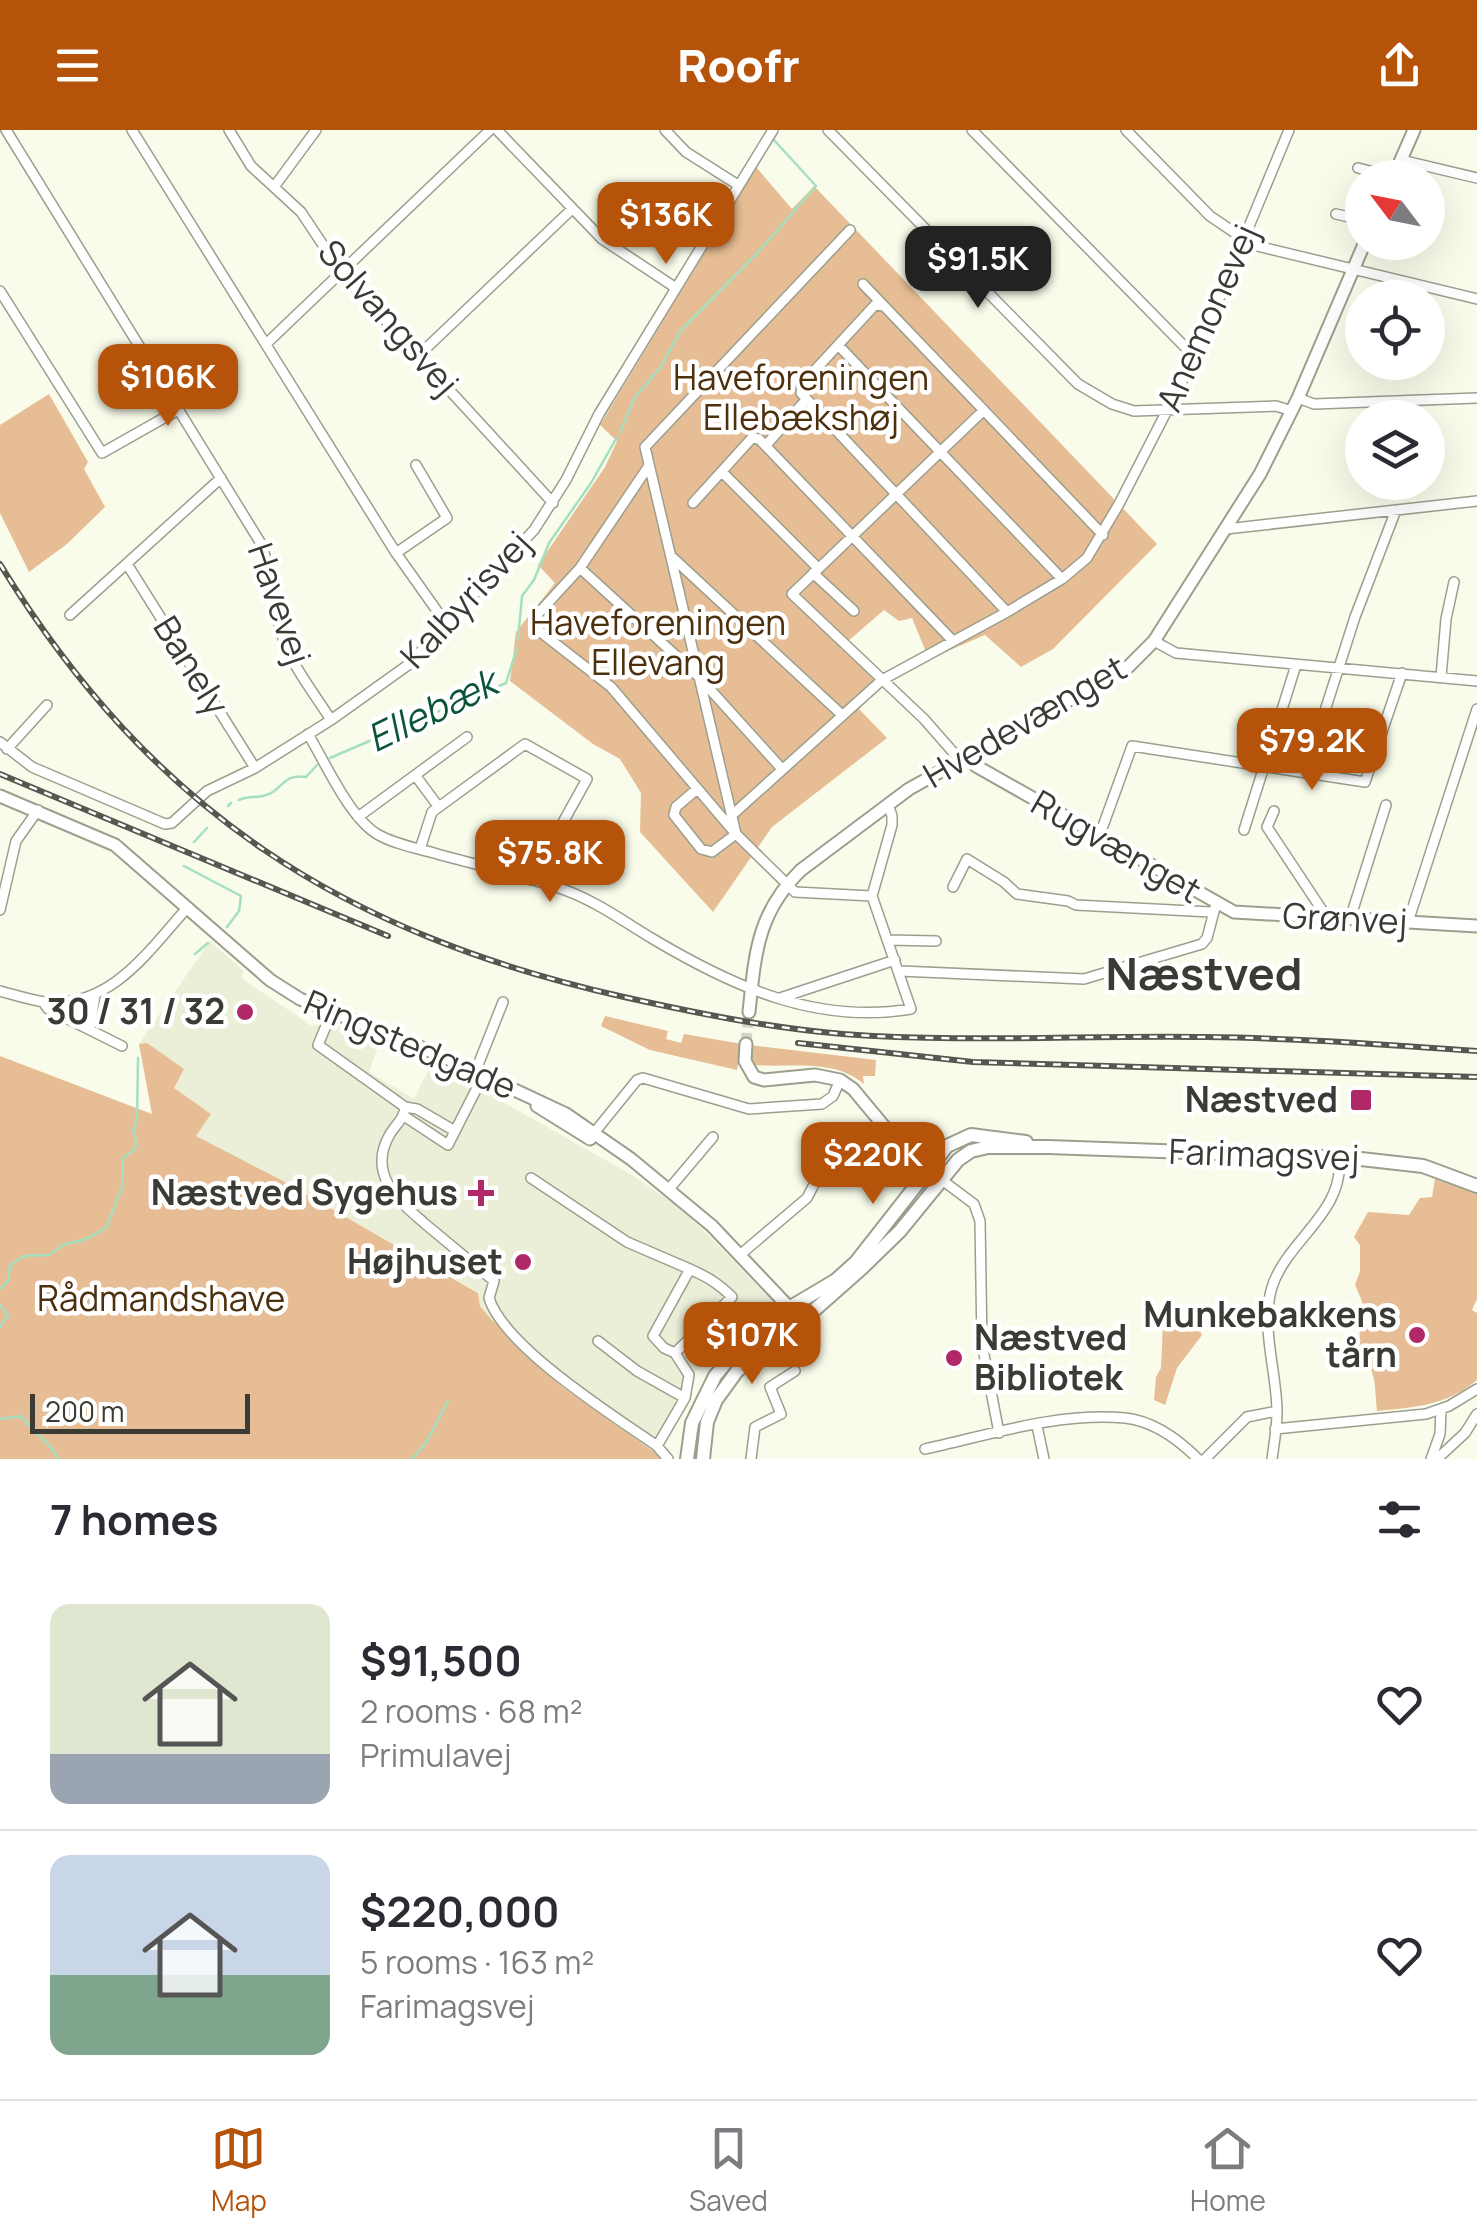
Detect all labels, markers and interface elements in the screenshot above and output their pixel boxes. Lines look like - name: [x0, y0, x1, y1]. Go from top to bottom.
- text: Roofr: [677, 34, 800, 96]
- icon: menu: [50, 38, 105, 93]
- icon: share: [1372, 38, 1427, 93]
- north arrow: [1345, 160, 1445, 260]
- map controls: [1345, 160, 1445, 500]
- pin: $136K: [596, 182, 736, 267]
- text: $136K: [619, 192, 713, 236]
- street label: Anemonevej: [1145, 217, 1270, 419]
- pin: $91.5K: [897, 226, 1059, 311]
- street label: Solvangsvej: [308, 229, 470, 406]
- text: $91.5K: [927, 236, 1029, 280]
- button: locate: [1345, 280, 1445, 380]
- pin: $106K: [98, 344, 238, 429]
- park label: Haveforeningen Ellebækshøj: [673, 353, 929, 441]
- text: $106K: [120, 354, 216, 398]
- button: layers: [1345, 400, 1445, 500]
- street label: Kalbyrisvej: [389, 520, 541, 678]
- street label: Havevej: [237, 536, 323, 671]
- park label: Haveforeningen Ellevang: [530, 598, 786, 686]
- street label: Banely: [143, 607, 241, 724]
- street label: Hvedevænget: [914, 644, 1135, 799]
- water label: Ellebæk: [357, 653, 510, 763]
- pin: $79.2K: [1231, 708, 1393, 793]
- text: $79.2K: [1259, 718, 1365, 762]
- street label: Rugvænget: [1023, 778, 1210, 914]
- pin: $75.8K: [469, 820, 631, 905]
- text: $75.8K: [497, 830, 603, 874]
- street label: Grønvej: [1282, 891, 1409, 945]
- district label: Næstved: [1105, 942, 1303, 1004]
- street label: Ringstedgade: [297, 978, 524, 1110]
- place label: 30 / 31 / 32: [46, 987, 225, 1035]
- marker: 30 / 31 / 32: [234, 1001, 256, 1023]
- place label: Næstved: [1185, 1075, 1338, 1123]
- marker: Næstved: [1348, 1087, 1374, 1113]
- pin: $220K: [803, 1122, 943, 1207]
- street label: Farimagsvej: [1168, 1127, 1360, 1181]
- text: $220K: [823, 1132, 923, 1176]
- place label: Næstved Sygehus: [151, 1168, 458, 1216]
- marker: Næstved Sygehus: [468, 1180, 494, 1206]
- place label: Højhuset: [347, 1237, 503, 1285]
- marker: Højhuset: [512, 1251, 534, 1273]
- park label: Rådmandshave: [37, 1274, 285, 1322]
- place label: Munkebakkens tårn: [1143, 1290, 1397, 1378]
- pin: $107K: [682, 1302, 822, 1387]
- text: $107K: [706, 1312, 798, 1356]
- place label: Næstved Bibliotek: [974, 1313, 1127, 1401]
- marker: Munkebakkens tårn: [1406, 1324, 1428, 1346]
- marker: Næstved Bibliotek: [943, 1347, 965, 1369]
- scale bar: [30, 1389, 250, 1434]
- text: 200 m: [45, 1392, 124, 1430]
- text: 7 homes: [50, 1490, 218, 1548]
- icon: filters: [1372, 1492, 1427, 1547]
- text: $91,500: [360, 1631, 522, 1689]
- icon: home: [130, 1644, 250, 1764]
- icon: heart: [1372, 1677, 1427, 1732]
- text: 2 rooms · 68 m²: [360, 1689, 582, 1733]
- text: Primulavej: [360, 1733, 511, 1777]
- text: $220,000: [360, 1882, 560, 1940]
- icon: home: [130, 1895, 250, 2015]
- icon: heart: [1372, 1928, 1427, 1983]
- text: 5 rooms · 163 m²: [360, 1940, 594, 1984]
- text: Farimagsvej: [360, 1984, 535, 2028]
- tab: Map: [211, 2121, 267, 2219]
- tab: Saved: [689, 2121, 768, 2219]
- tab: Home: [1190, 2121, 1266, 2219]

